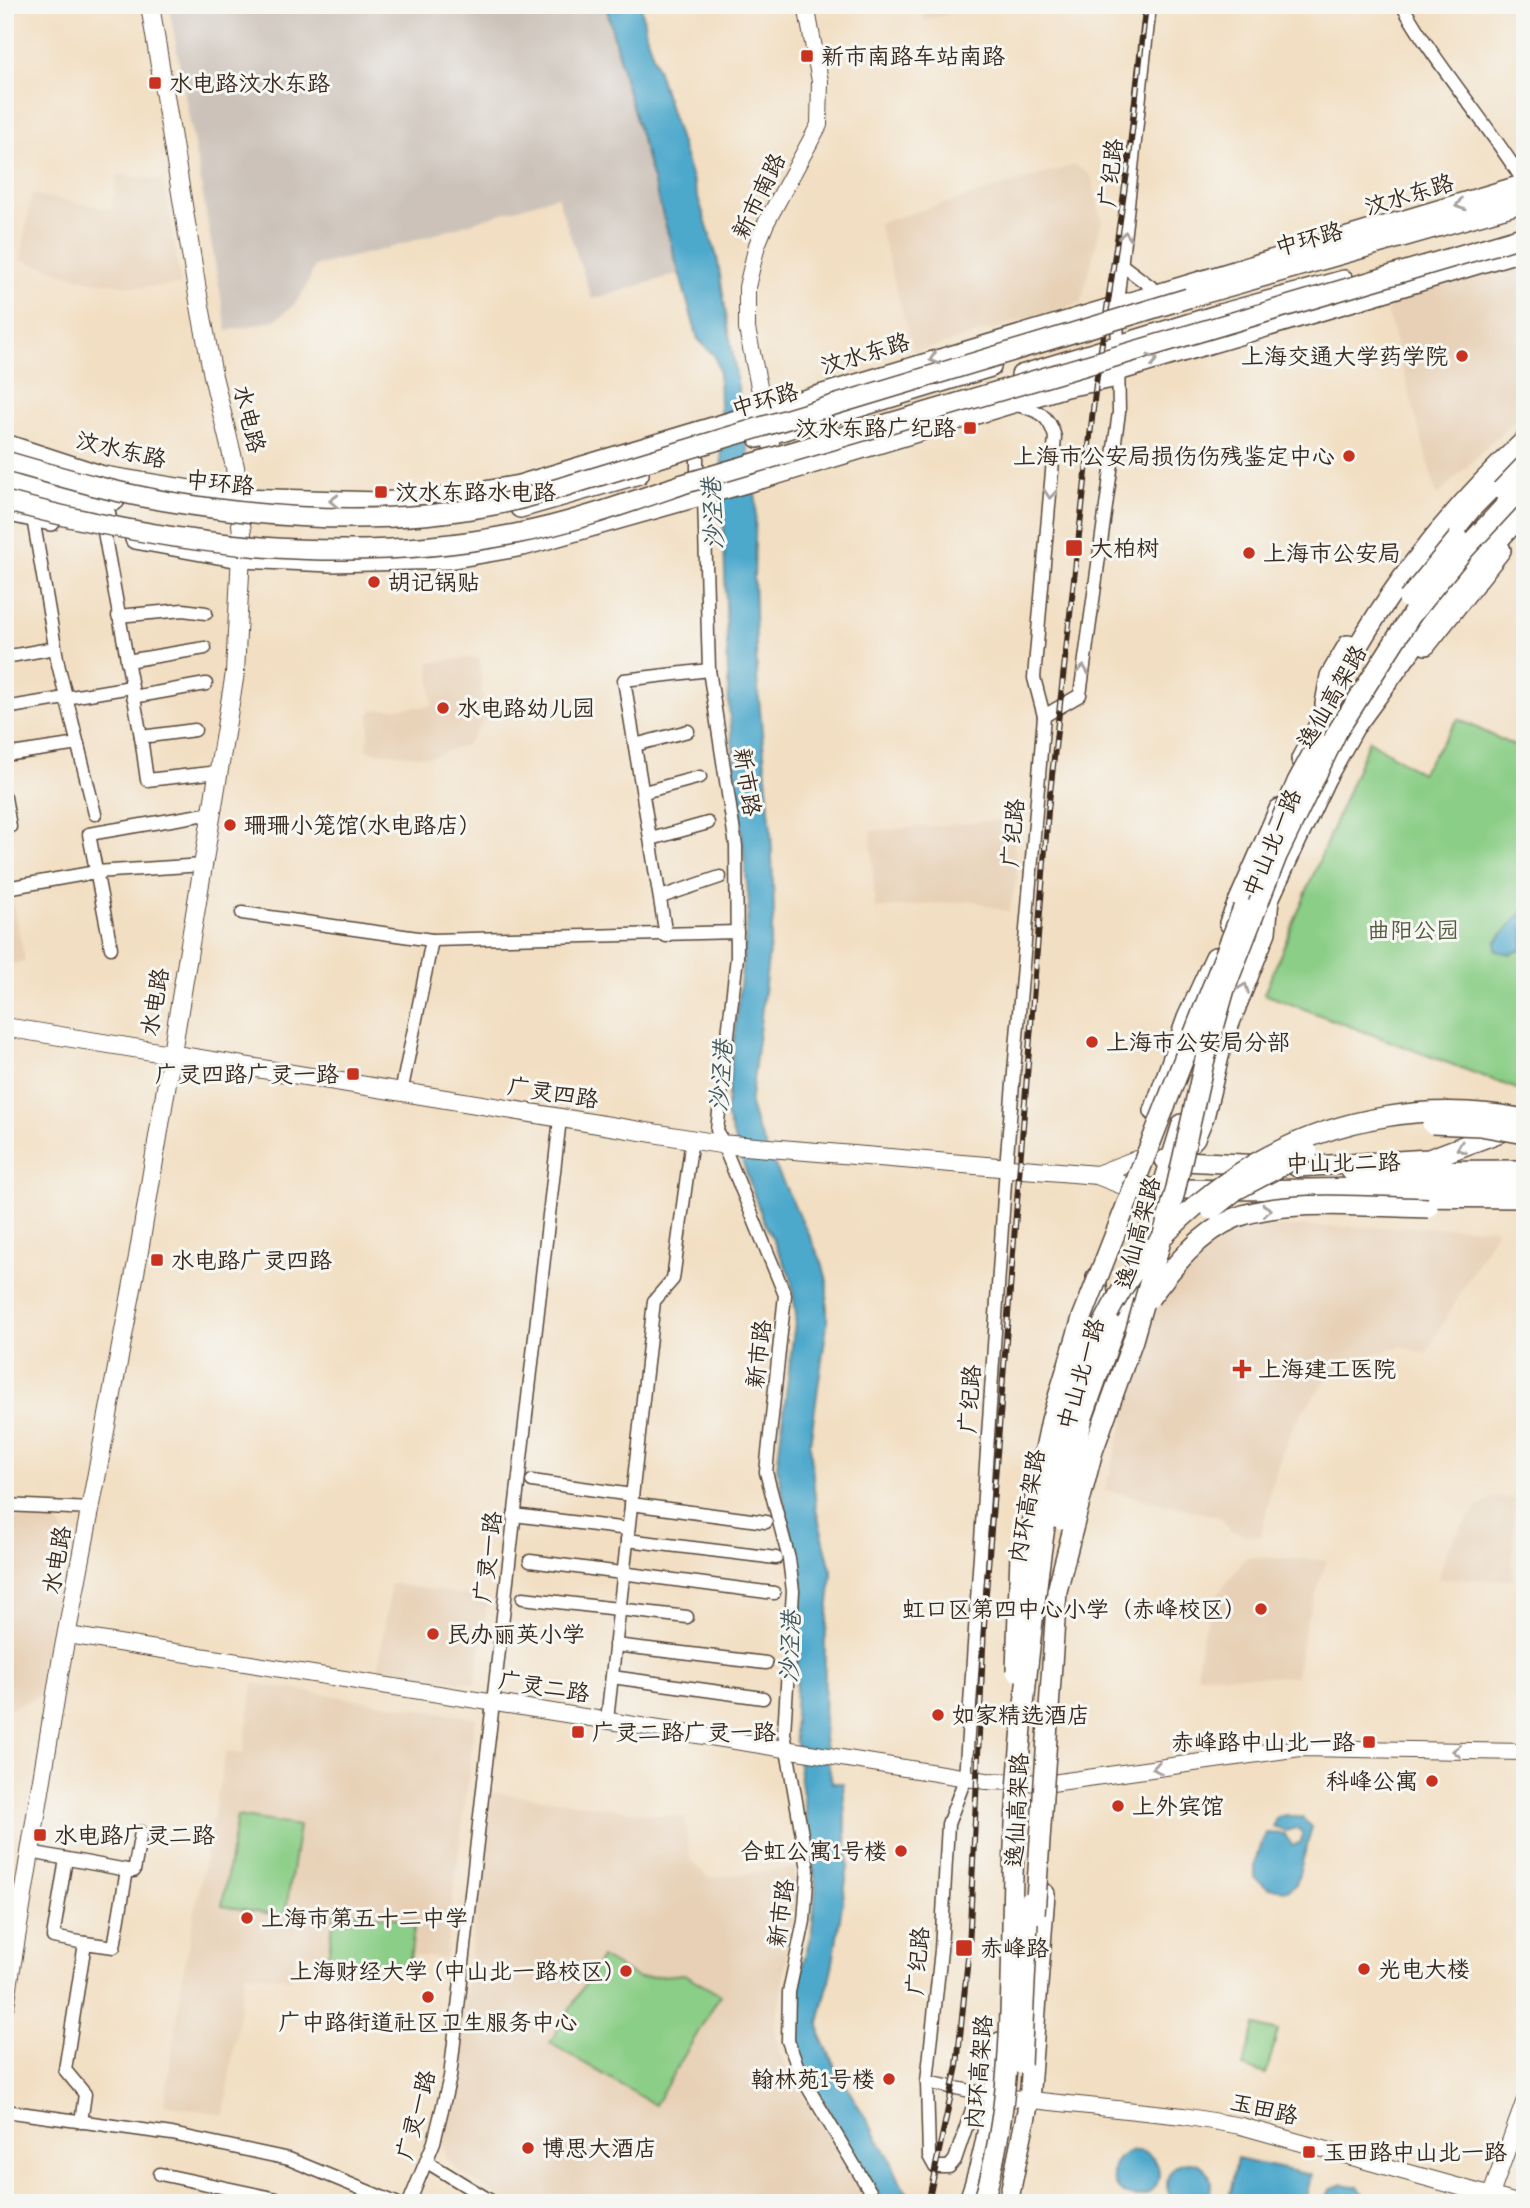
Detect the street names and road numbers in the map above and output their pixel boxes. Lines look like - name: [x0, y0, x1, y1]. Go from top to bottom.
- street label: 广纪路: [1094, 137, 1128, 209]
- street label: 新市南路: [727, 149, 791, 243]
- street label: 汶水东路: [1361, 169, 1457, 221]
- street label: 中环路: [1272, 217, 1346, 261]
- street label: 汶水东路: [817, 328, 913, 380]
- street label: 中环路: [728, 378, 802, 422]
- street label: 水电路: [228, 382, 270, 456]
- street label: 汶水东路: [73, 426, 169, 474]
- street label: 中环路: [184, 466, 256, 500]
- street label: 逸仙高架路: [1292, 640, 1372, 754]
- street label: 新市路: [728, 746, 766, 818]
- street label: 中山北一路: [1237, 785, 1307, 901]
- street label: 广纪路: [997, 797, 1029, 869]
- street label: 水电路: [136, 966, 174, 1038]
- street label: 广灵四路: [505, 1072, 601, 1114]
- street label: 中山北二路: [1285, 1148, 1401, 1178]
- street label: 逸仙高架路: [1110, 1174, 1166, 1292]
- street label: 中山北一路: [1052, 1315, 1110, 1433]
- street label: 新市路: [741, 1318, 777, 1390]
- street label: 广纪路: [954, 1364, 986, 1434]
- street label: 内环高架路: [1004, 1447, 1050, 1565]
- street label: 广灵一路: [469, 1510, 507, 1604]
- street label: 水电路: [38, 1524, 76, 1596]
- street label: 广灵二路: [496, 1666, 592, 1708]
- street label: 逸仙高架路: [1001, 1752, 1033, 1868]
- street label: 新市路: [763, 1877, 799, 1949]
- street label: 广纪路: [902, 1925, 934, 1997]
- street label: 内环高架路: [961, 2014, 997, 2130]
- street label: 广灵一路: [391, 2067, 441, 2163]
- street label: 玉田路: [1227, 2088, 1301, 2130]

